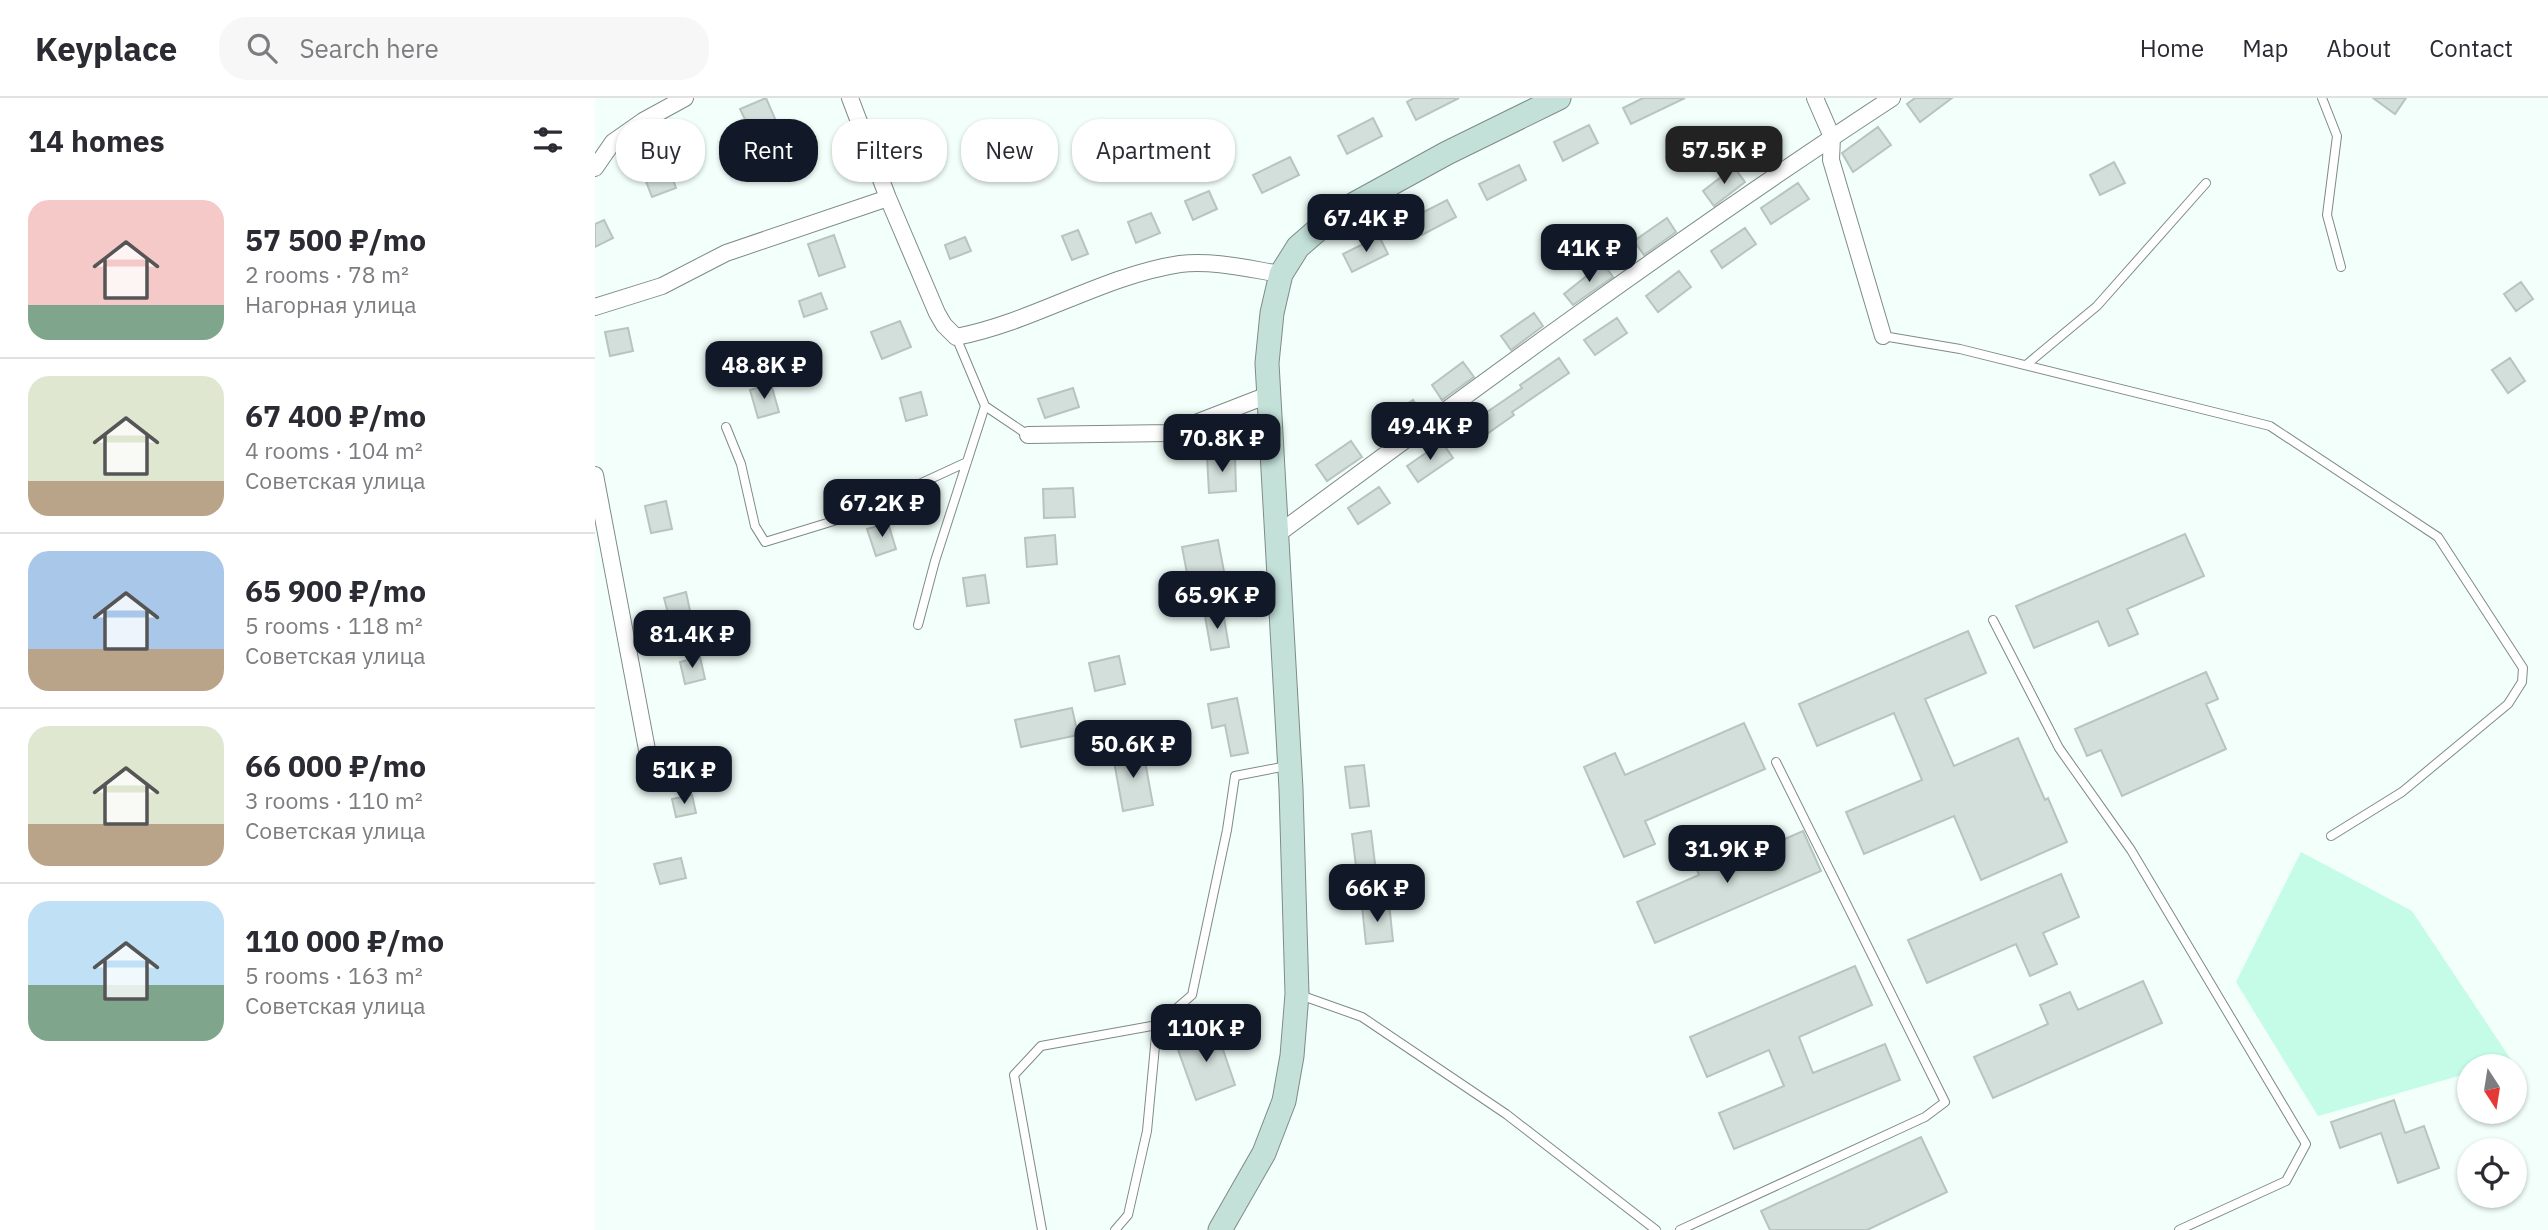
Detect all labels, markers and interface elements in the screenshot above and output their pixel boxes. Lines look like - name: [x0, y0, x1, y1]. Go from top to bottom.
- search box: [219, 17, 709, 80]
- text: Keyplace: [35, 27, 177, 70]
- icon: search: [243, 29, 281, 67]
- text: Search here: [299, 31, 439, 65]
- text: Home: [2140, 32, 2204, 64]
- text: Map: [2242, 32, 2288, 64]
- text: About: [2326, 32, 2391, 64]
- text: Contact: [2429, 32, 2513, 64]
- chip: Buy: [616, 119, 705, 182]
- chip: Rent: [719, 119, 818, 182]
- chip: Filters: [832, 119, 947, 182]
- chip: New: [961, 119, 1058, 182]
- chip: Apartment: [1072, 119, 1235, 182]
- text: 14 homes: [28, 121, 165, 160]
- icon: filters: [529, 121, 567, 159]
- pin: 57.5K ₽: [1659, 126, 1789, 186]
- text: 57.5K ₽: [1681, 134, 1767, 164]
- pin: 67.4K ₽: [1301, 194, 1431, 254]
- text: 67.4K ₽: [1323, 202, 1409, 232]
- text: 57 500 ₽/mo: [245, 220, 426, 259]
- pin: 41K ₽: [1540, 225, 1638, 284]
- icon: home: [84, 228, 168, 312]
- text: 41K ₽: [1557, 232, 1621, 262]
- text: 2 rooms · 78 m²: [245, 259, 409, 289]
- text: Нагорная улица: [245, 289, 417, 319]
- pin: 48.8K ₽: [699, 342, 829, 401]
- text: 48.8K ₽: [721, 349, 807, 379]
- text: 67 400 ₽/mo: [245, 396, 426, 435]
- pin: 49.4K ₽: [1365, 402, 1495, 462]
- icon: home: [84, 404, 168, 488]
- text: 49.4K ₽: [1387, 410, 1473, 440]
- pin: 70.8K ₽: [1157, 414, 1287, 474]
- text: 70.8K ₽: [1179, 422, 1265, 452]
- text: 4 rooms · 104 m²: [245, 435, 423, 465]
- text: Советская улица: [245, 465, 426, 495]
- pin: 67.2K ₽: [817, 480, 947, 539]
- text: 67.2K ₽: [839, 487, 925, 517]
- text: 65 900 ₽/mo: [245, 571, 426, 610]
- pin: 65.9K ₽: [1152, 572, 1282, 631]
- icon: home: [84, 579, 168, 663]
- text: 65.9K ₽: [1174, 579, 1260, 609]
- text: 5 rooms · 118 m²: [245, 610, 423, 640]
- pin: 81.4K ₽: [627, 610, 757, 670]
- text: 81.4K ₽: [649, 618, 735, 648]
- text: Советская улица: [245, 640, 426, 670]
- pin: 50.6K ₽: [1068, 720, 1198, 780]
- text: 50.6K ₽: [1090, 728, 1176, 758]
- text: 66 000 ₽/mo: [245, 746, 426, 785]
- pin: 51K ₽: [635, 746, 733, 806]
- icon: home: [84, 754, 168, 838]
- text: 51K ₽: [652, 754, 716, 784]
- text: 3 rooms · 110 m²: [245, 785, 423, 815]
- text: Советская улица: [245, 815, 426, 845]
- pin: 31.9K ₽: [1662, 826, 1792, 885]
- text: 31.9K ₽: [1684, 833, 1770, 863]
- pin: 66K ₽: [1328, 864, 1426, 924]
- text: 66K ₽: [1345, 872, 1409, 902]
- text: 110 000 ₽/mo: [245, 921, 444, 960]
- icon: home: [84, 929, 168, 1013]
- text: 5 rooms · 163 m²: [245, 960, 423, 990]
- text: Советская улица: [245, 990, 426, 1020]
- pin: 110K ₽: [1149, 1004, 1263, 1064]
- text: 110K ₽: [1167, 1012, 1245, 1042]
- north arrow: [2457, 1054, 2527, 1124]
- map controls: [2457, 1054, 2527, 1208]
- button: locate: [2457, 1138, 2527, 1208]

